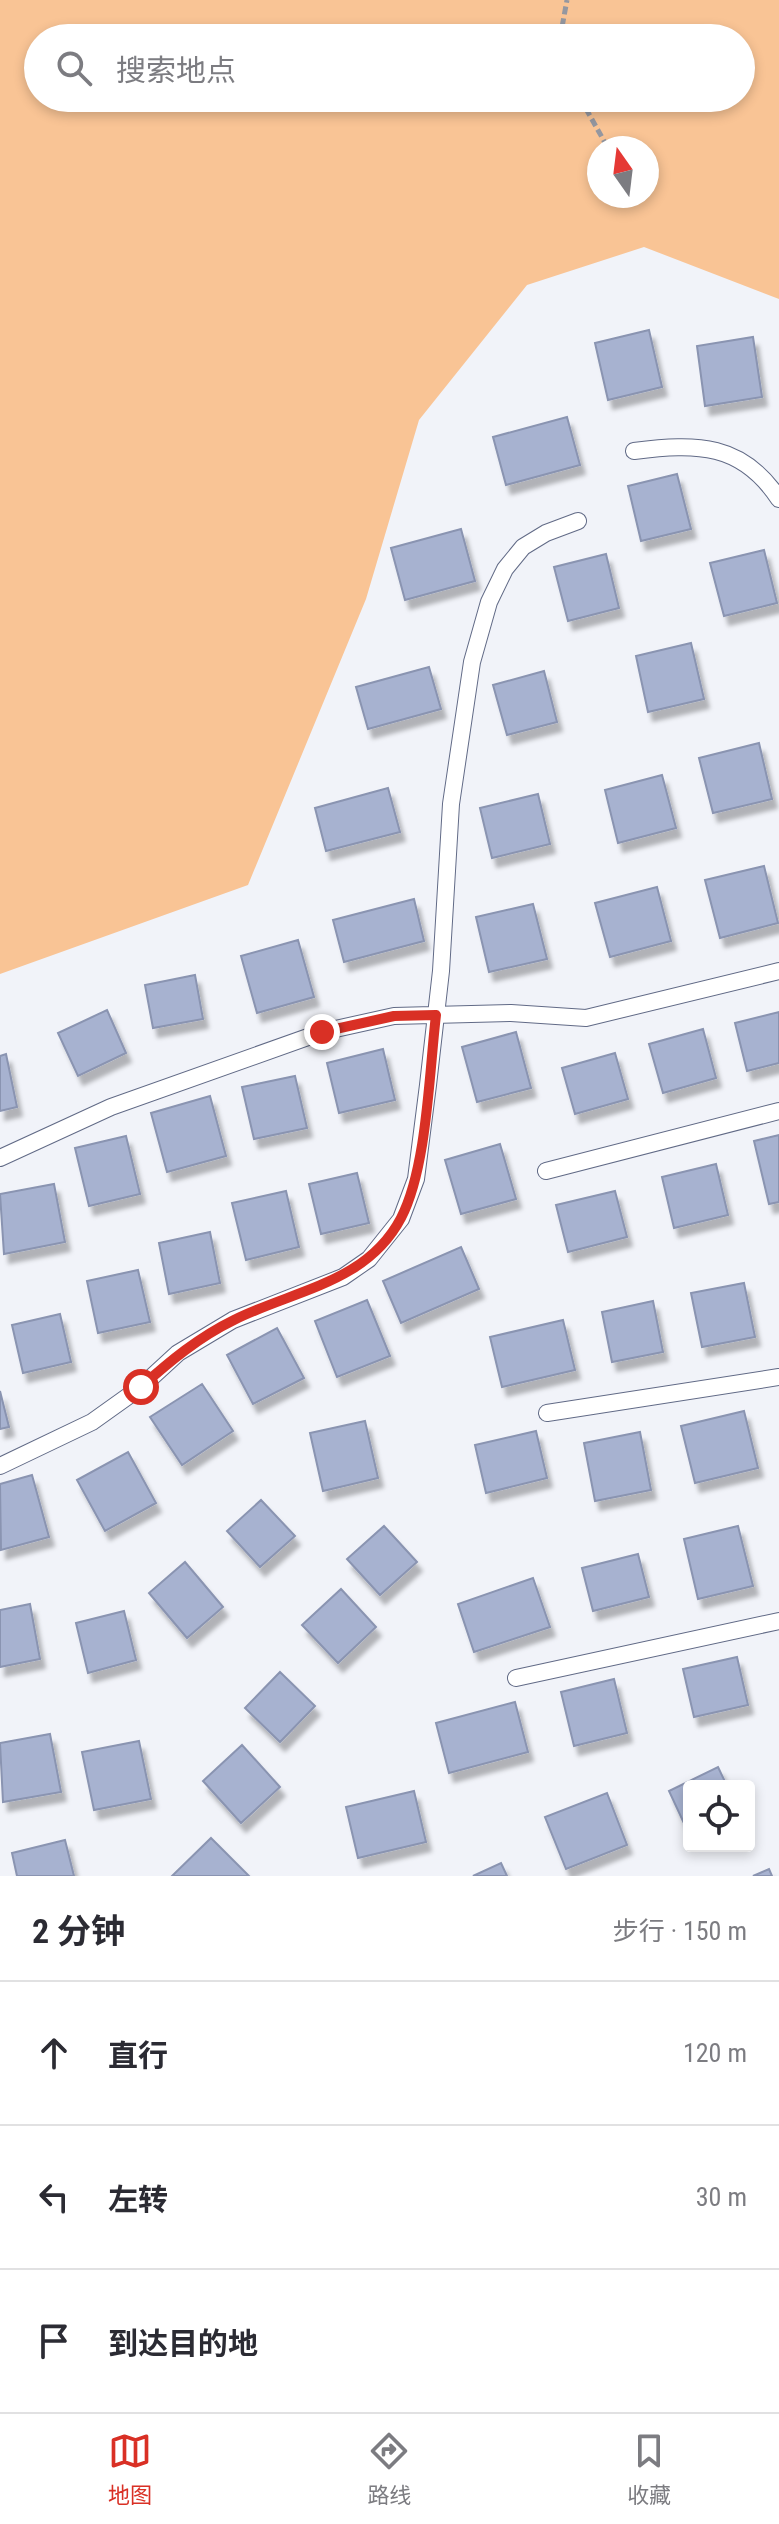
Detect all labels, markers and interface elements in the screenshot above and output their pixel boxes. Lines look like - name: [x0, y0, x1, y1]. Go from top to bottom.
- search box: [24, 24, 755, 112]
- icon: search: [52, 46, 96, 90]
- text: 搜索地点: [116, 53, 236, 88]
- north arrow: [587, 136, 659, 208]
- route end: [304, 1014, 340, 1050]
- route start: [123, 1369, 159, 1405]
- map controls: [683, 1780, 755, 1852]
- button: locate: [683, 1780, 755, 1852]
- text: 2 分钟: [32, 1911, 125, 1951]
- text: 步行 · 150 m: [613, 1916, 747, 1946]
- icon: ahead: [32, 2031, 76, 2075]
- text: 直行: [108, 2038, 168, 2073]
- text: 120 m: [683, 2038, 747, 2068]
- icon: left: [32, 2175, 76, 2219]
- text: 左转: [108, 2182, 168, 2217]
- text: 30 m: [696, 2182, 747, 2212]
- icon: arrive: [32, 2319, 76, 2363]
- text: 到达目的地: [108, 2326, 258, 2361]
- tab: 地图: [108, 2429, 152, 2509]
- tab: 路线: [367, 2429, 411, 2509]
- tab: 收藏: [627, 2429, 671, 2509]

